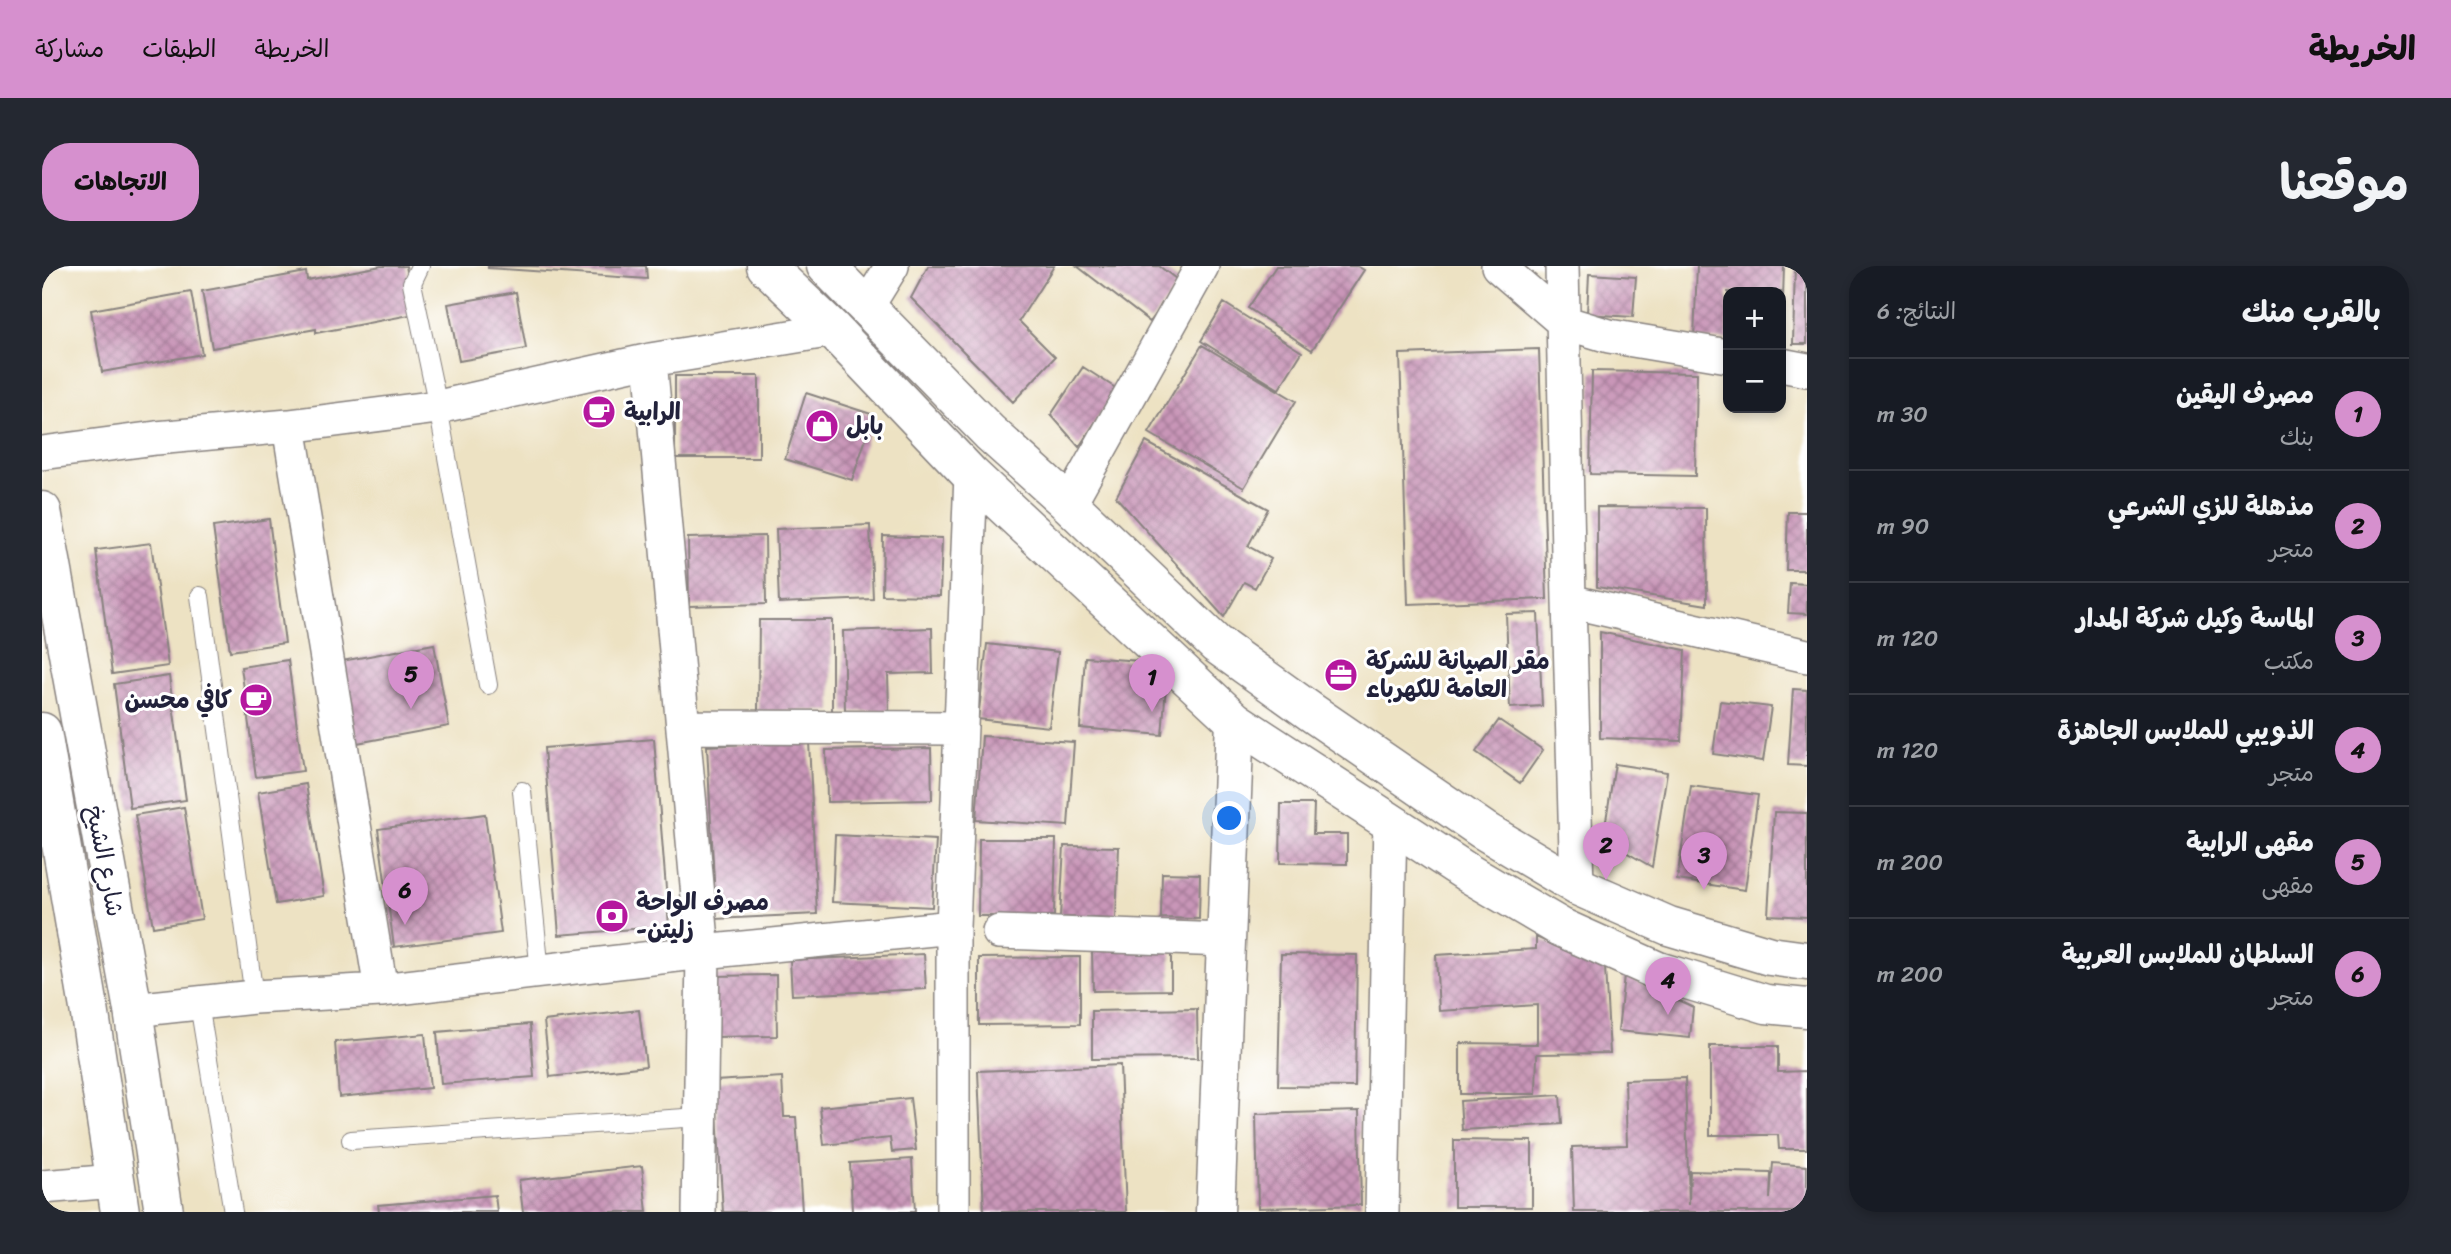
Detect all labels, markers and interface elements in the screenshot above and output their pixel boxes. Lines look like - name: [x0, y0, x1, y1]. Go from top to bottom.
- text: الخريطة: [2309, 20, 2416, 78]
- text: مشاركة: [35, 28, 104, 70]
- text: الطبقات: [142, 28, 217, 70]
- text: الخريطة: [255, 28, 329, 70]
- text: موقعنا: [2279, 139, 2409, 226]
- button: الاتجاهات: [42, 143, 199, 221]
- text: بالقرب منك: [2242, 285, 2381, 339]
- map controls: [1723, 287, 1786, 413]
- button: +: [1723, 287, 1786, 350]
- text: النتائج: 6: [1877, 291, 1956, 332]
- button: −: [1723, 350, 1786, 413]
- text: مصرف اليقين: [2176, 371, 2314, 417]
- place label: الرابية: [624, 391, 681, 433]
- cafe icon: الرابية: [580, 393, 618, 431]
- text: 30 m: [1877, 394, 1928, 435]
- text: 1: [2353, 394, 2363, 435]
- place label: بابل: [846, 405, 883, 447]
- shop icon: بابل: [803, 407, 841, 445]
- text: بنك: [2280, 417, 2314, 458]
- text: مذهلة للزي الشرعي: [2108, 483, 2314, 529]
- text: 90 m: [1877, 506, 1929, 547]
- text: 2: [2351, 506, 2365, 547]
- text: متجر: [2269, 529, 2314, 570]
- text: الماسة وكيل شركة المدار: [2076, 595, 2314, 641]
- text: 120 m: [1877, 618, 1938, 659]
- text: 3: [2352, 618, 2364, 659]
- place label: مقر الصيانة للشركة العامة للكهرباء: [1366, 640, 1550, 710]
- text: مكتب: [2264, 641, 2314, 682]
- pin: 5: [388, 651, 434, 709]
- pin: 1: [1129, 654, 1175, 712]
- office icon: مقر الصيانة للشركة العامة للكهرباء: [1322, 656, 1360, 694]
- place label: كافي محسن: [125, 679, 232, 721]
- cafe icon: كافي محسن: [237, 681, 275, 719]
- text: الذويبي للملابس الجاهزة: [2057, 707, 2314, 753]
- text: 120 m: [1877, 730, 1938, 771]
- text: 4: [2351, 730, 2365, 771]
- text: متجر: [2269, 753, 2314, 794]
- your location: [1212, 801, 1246, 835]
- street label: شارع الشيخ: [74, 802, 136, 920]
- text: مقهى الرابية: [2186, 819, 2314, 865]
- pin: 2: [1583, 822, 1629, 880]
- pin: 3: [1681, 832, 1727, 890]
- text: 200 m: [1877, 842, 1943, 883]
- text: 5: [2351, 842, 2365, 883]
- text: مقهى: [2261, 865, 2314, 906]
- pin: 6: [382, 867, 428, 925]
- place label: مصرف الواحة -زليتن: [636, 881, 769, 951]
- bank icon: مصرف الواحة -زليتن: [593, 897, 631, 935]
- text: السلطان للملابس العربية: [2062, 931, 2314, 977]
- text: 200 m: [1877, 954, 1943, 995]
- text: 6: [2351, 954, 2365, 995]
- pin: 4: [1645, 957, 1691, 1015]
- text: متجر: [2269, 977, 2314, 1018]

